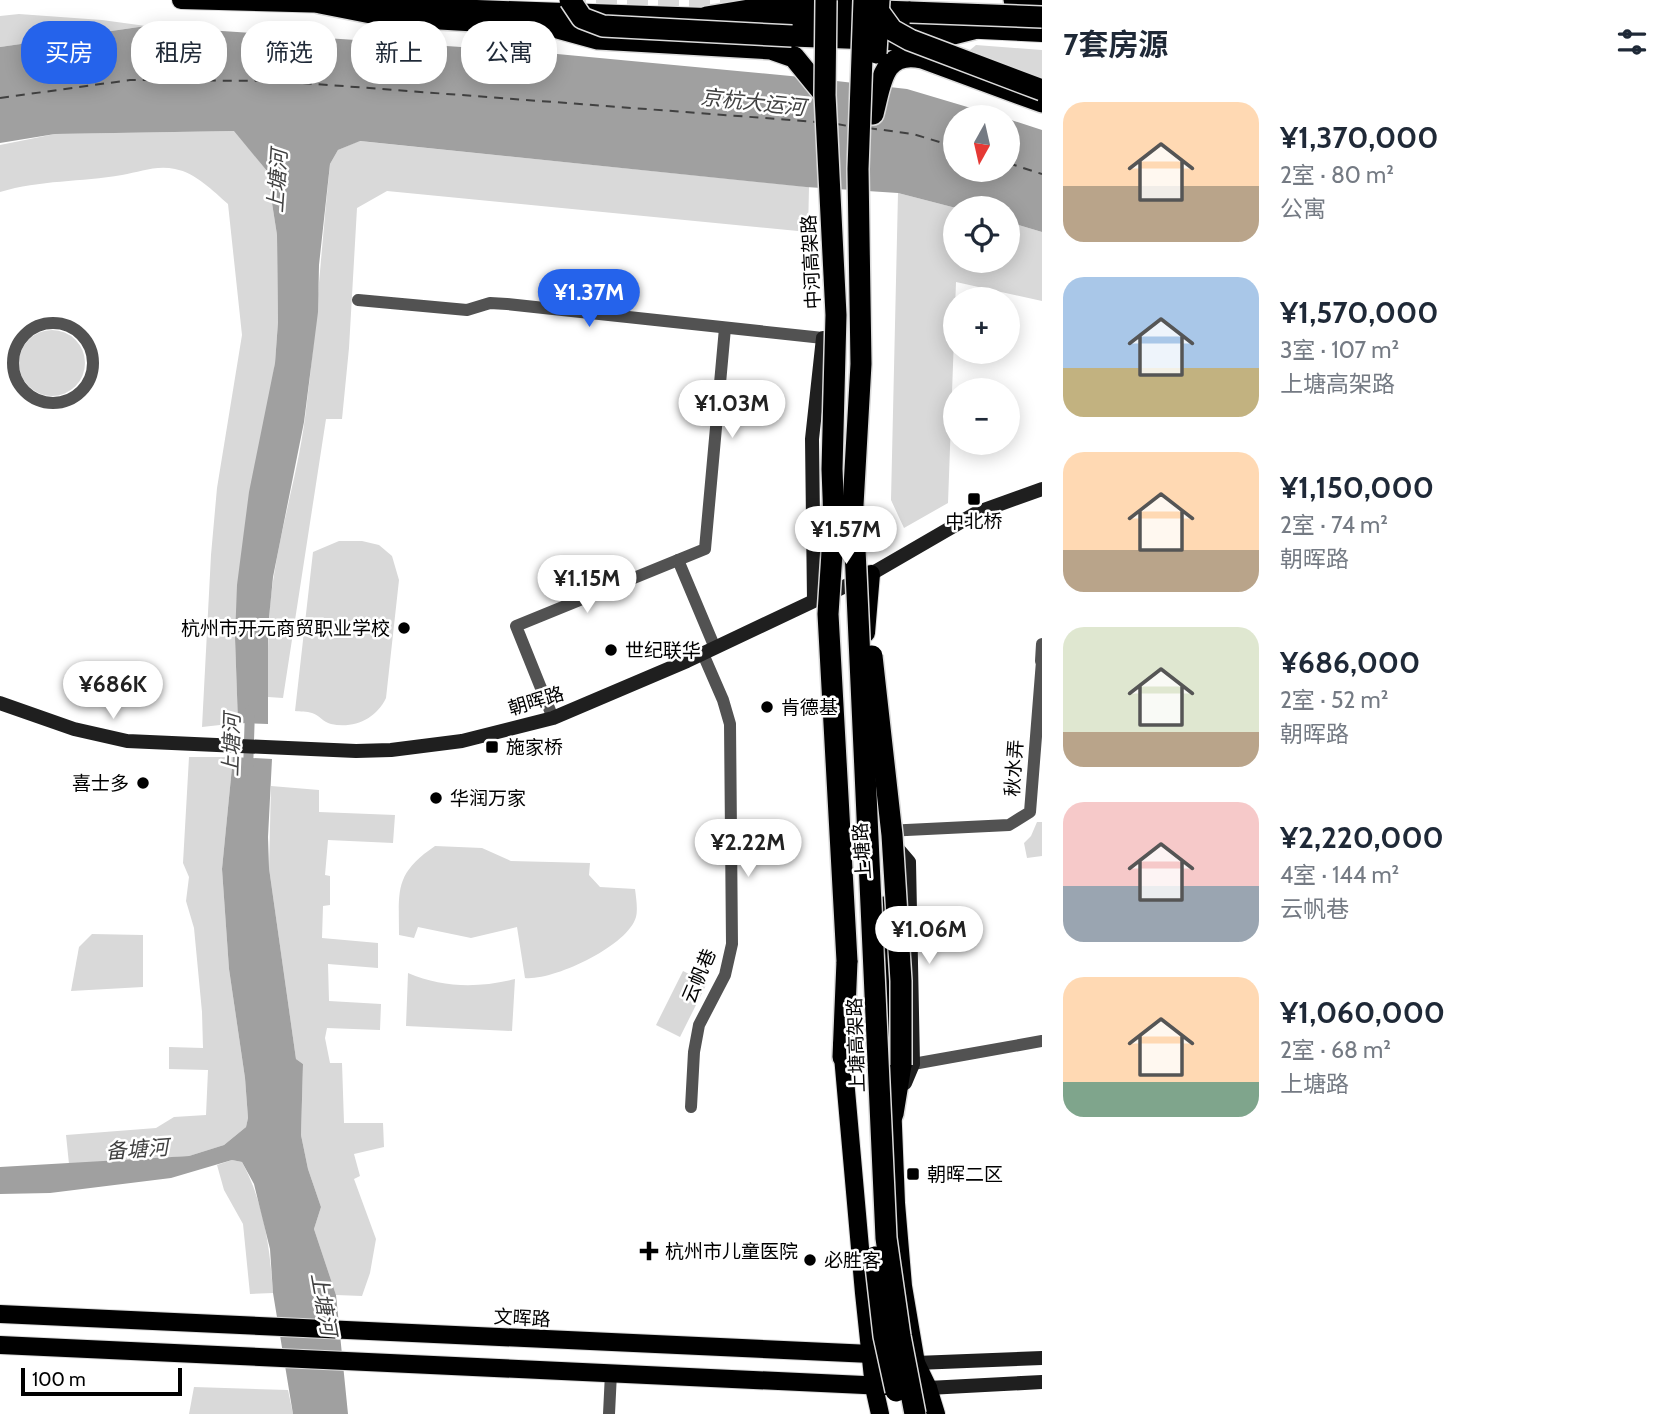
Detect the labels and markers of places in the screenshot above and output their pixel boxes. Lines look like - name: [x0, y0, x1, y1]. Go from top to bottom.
- pin: ¥1.37M: [532, 270, 646, 329]
- pin: ¥1.03M: [675, 380, 789, 440]
- marker: 中北桥: [966, 491, 982, 507]
- pin: ¥1.57M: [789, 506, 903, 566]
- place label: 中北桥: [945, 510, 1003, 533]
- pin: ¥1.15M: [530, 556, 644, 615]
- place label: 杭州市开元商贸职业学校: [181, 617, 390, 640]
- marker: 杭州市开元商贸职业学校: [396, 620, 412, 636]
- place label: 世纪联华: [625, 639, 701, 662]
- marker: 世纪联华: [603, 642, 619, 658]
- pin: ¥686K: [64, 662, 162, 721]
- place label: 肯德基: [781, 696, 838, 719]
- marker: 肯德基: [759, 699, 775, 715]
- place label: 施家桥: [506, 736, 563, 759]
- marker: 施家桥: [484, 739, 500, 755]
- place label: 喜士多: [72, 772, 129, 795]
- marker: 喜士多: [135, 775, 151, 791]
- place label: 华润万家: [450, 787, 526, 810]
- marker: 华润万家: [428, 790, 444, 806]
- pin: ¥2.22M: [691, 820, 805, 879]
- pin: ¥1.06M: [872, 906, 986, 966]
- place label: 朝晖二区: [927, 1163, 1003, 1186]
- marker: 朝晖二区: [905, 1166, 921, 1182]
- place label: 杭州市儿童医院: [665, 1240, 798, 1263]
- marker: 杭州市儿童医院: [639, 1241, 659, 1261]
- place label: 必胜客: [824, 1249, 881, 1272]
- marker: 必胜客: [802, 1252, 818, 1268]

